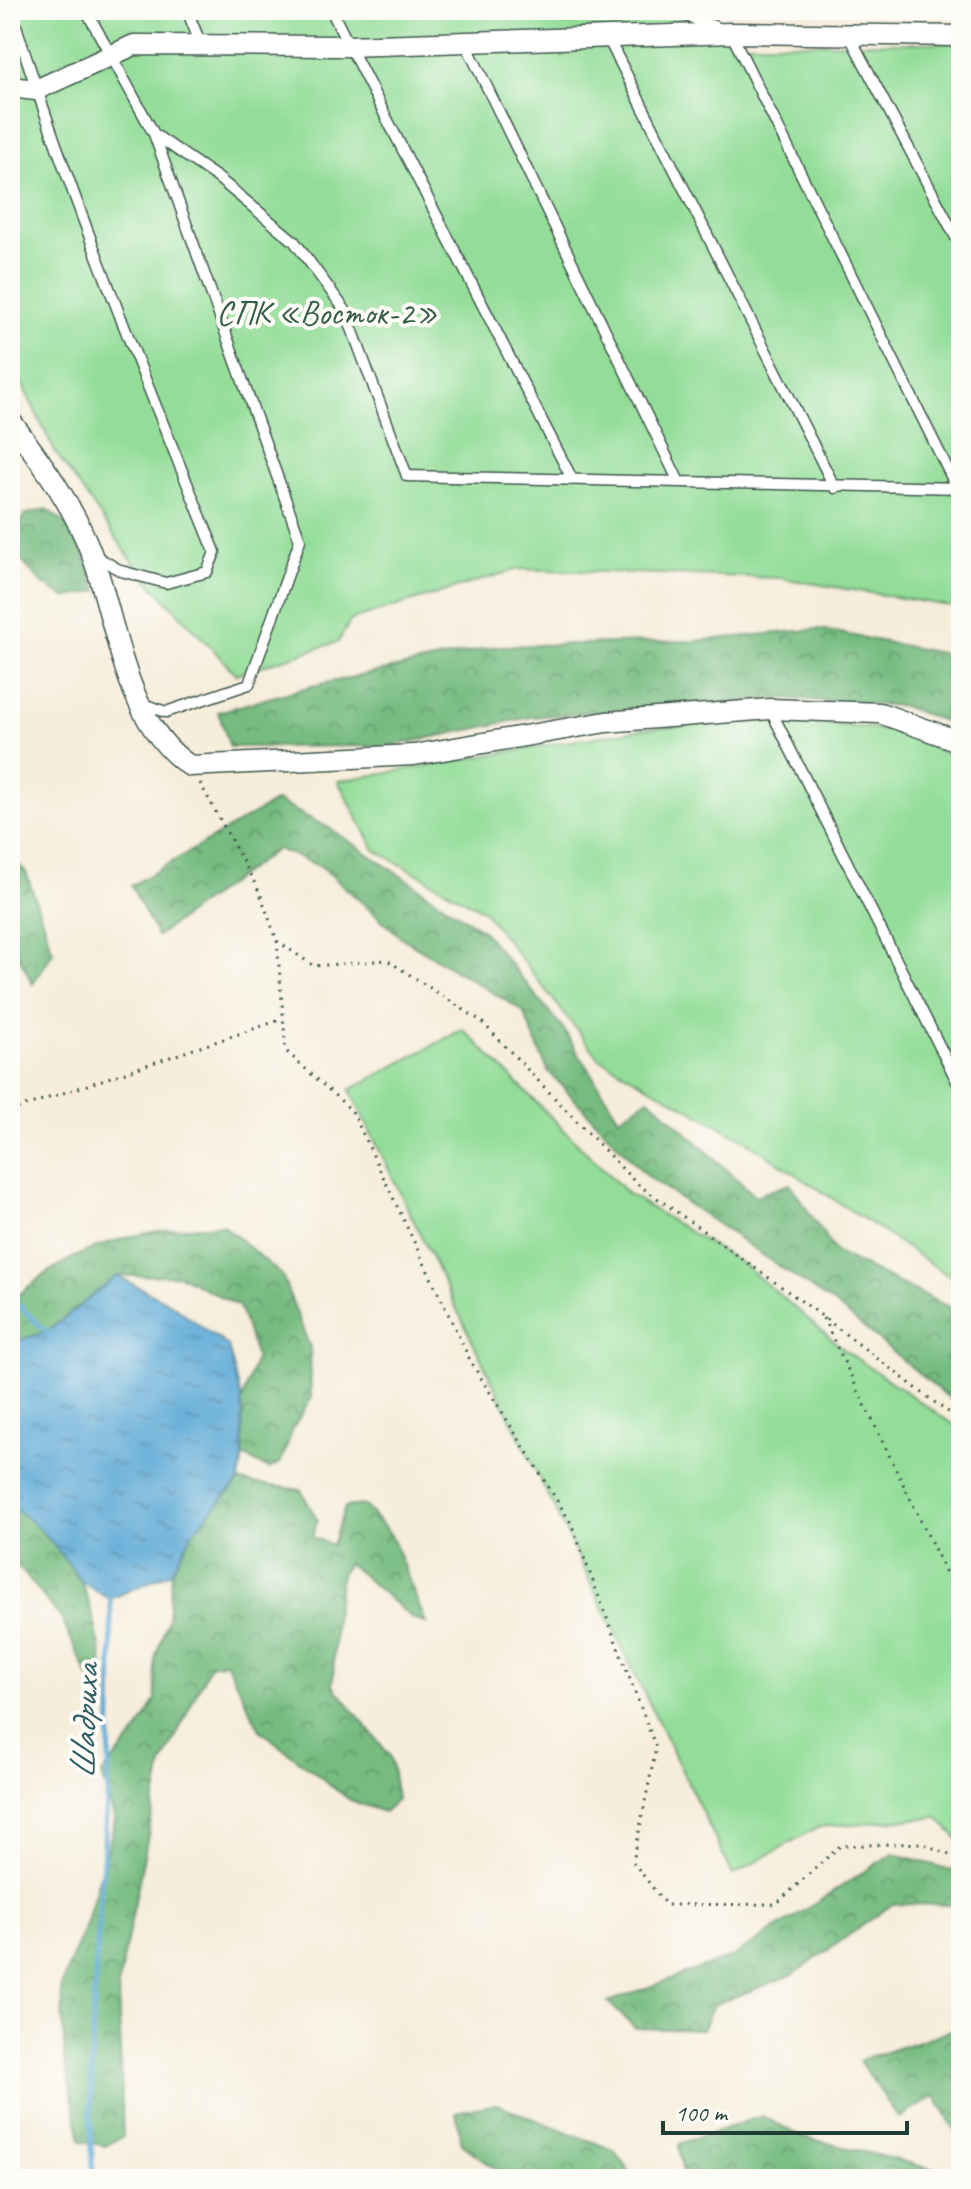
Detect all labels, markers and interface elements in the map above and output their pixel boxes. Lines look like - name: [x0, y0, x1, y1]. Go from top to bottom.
- park label: СПК «Восток-2»: [216, 291, 438, 334]
- water label: Шадриха: [59, 1660, 109, 1780]
- scale bar: [663, 2085, 907, 2135]
- text: 100 m: [675, 2098, 729, 2128]

